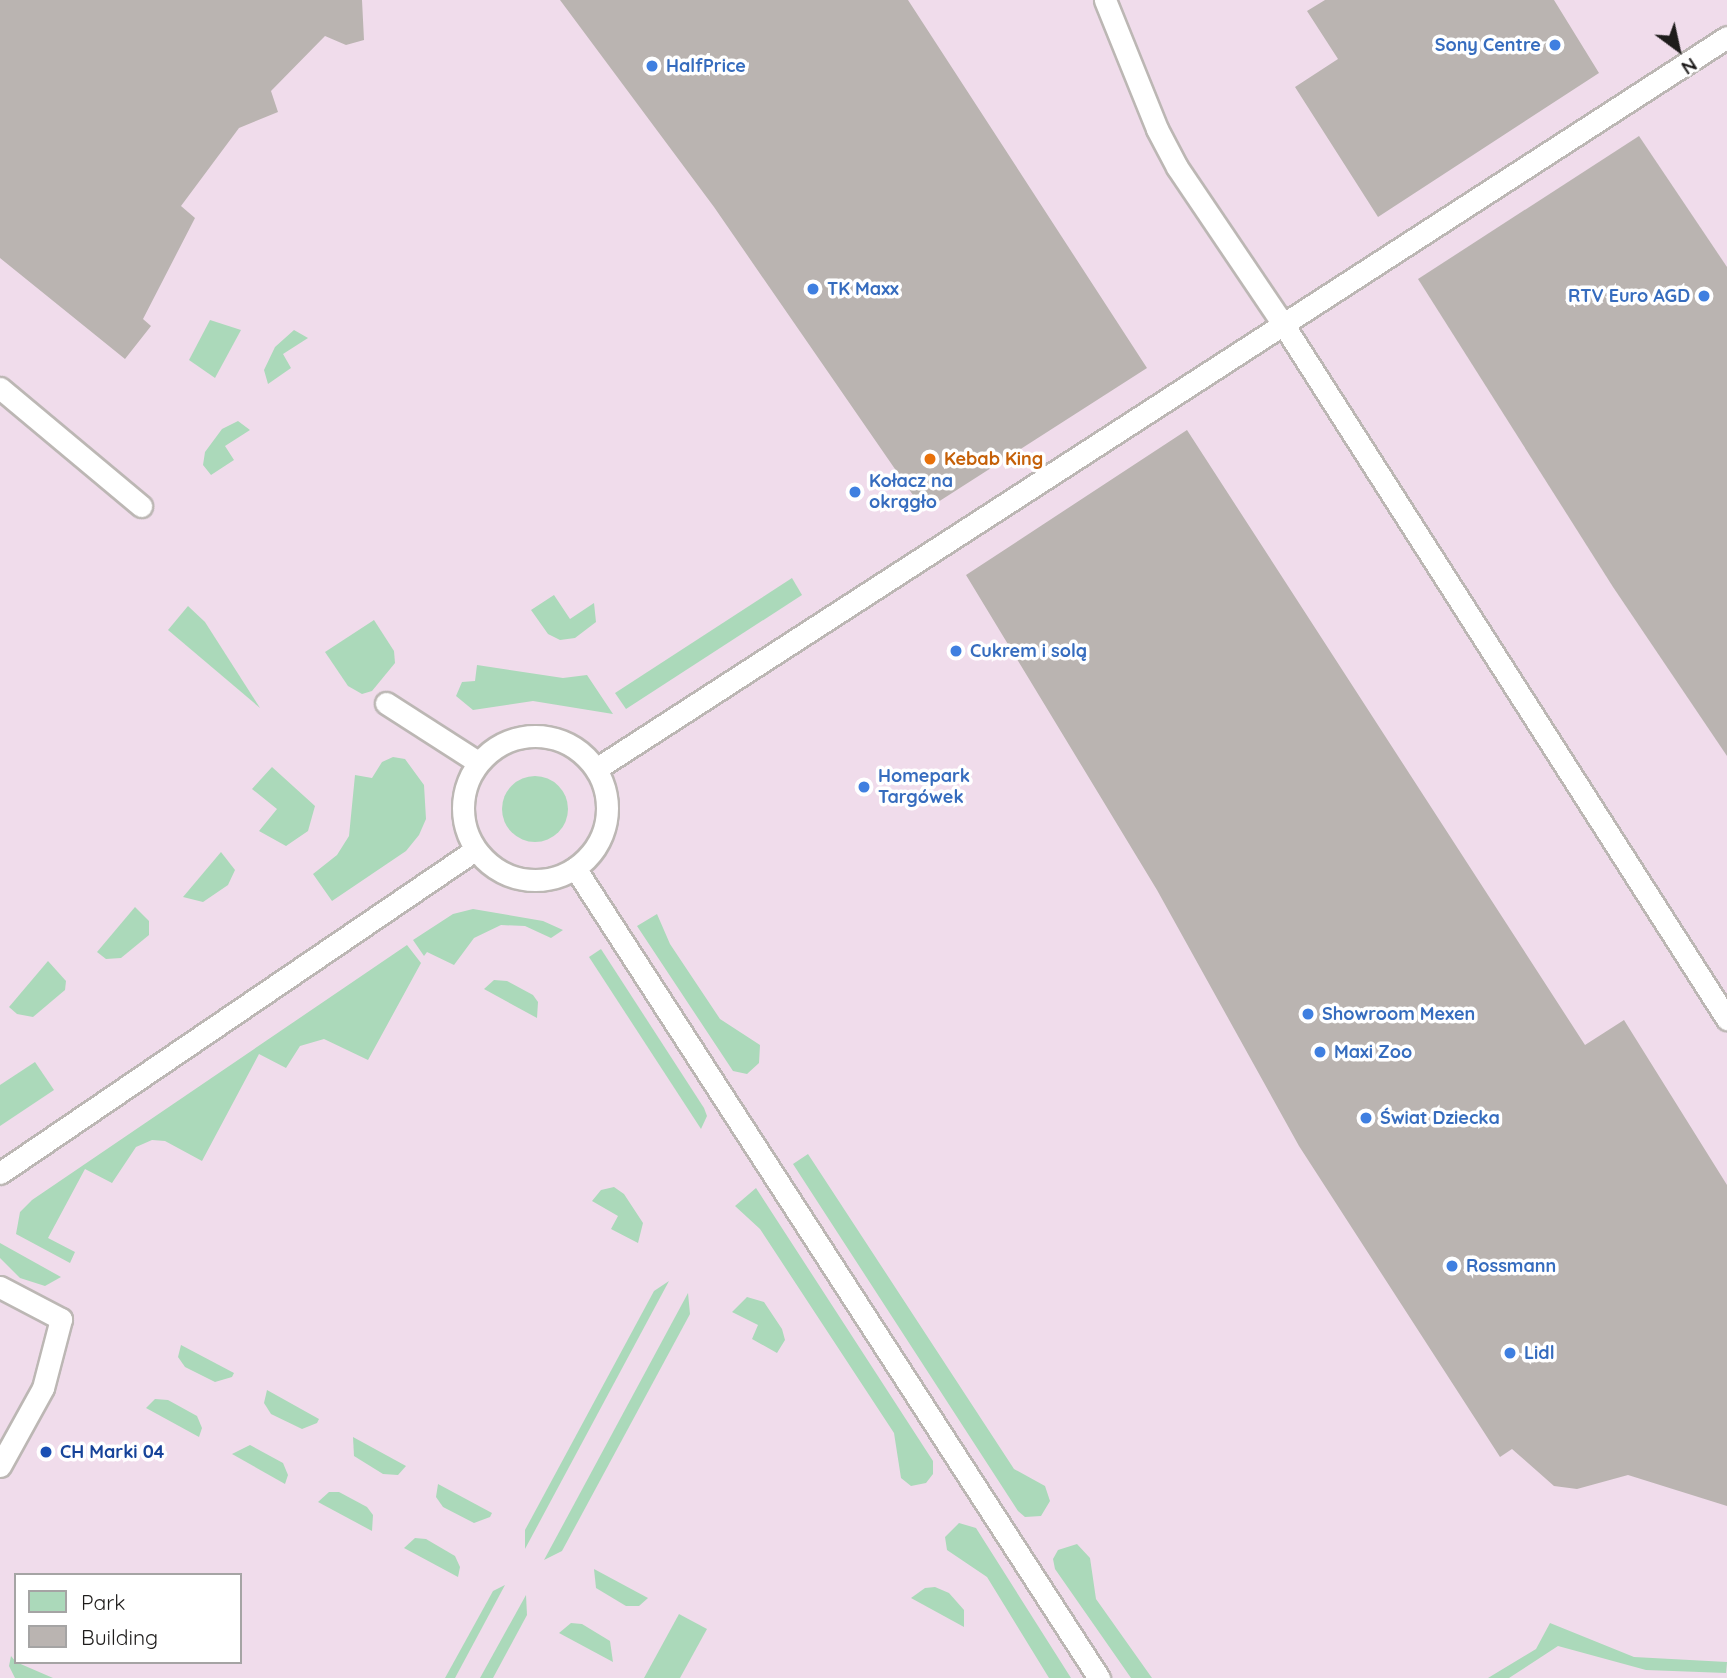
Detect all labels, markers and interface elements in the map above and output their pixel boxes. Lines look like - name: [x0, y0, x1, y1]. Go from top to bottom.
- north arrow: [1643, 14, 1713, 84]
- place label: Sony Centre: [1435, 34, 1541, 56]
- marker: Sony Centre: [1547, 37, 1563, 53]
- text: N: [1677, 53, 1702, 80]
- place label: HalfPrice: [666, 55, 746, 77]
- marker: HalfPrice: [644, 58, 660, 74]
- place label: TK Maxx: [827, 278, 899, 300]
- marker: TK Maxx: [805, 281, 821, 297]
- place label: RTV Euro AGD: [1568, 285, 1690, 307]
- marker: RTV Euro AGD: [1696, 288, 1712, 304]
- place label: Kebab King: [944, 448, 1043, 470]
- marker: Kebab King: [922, 451, 938, 467]
- place label: Kołacz na okrągło: [869, 471, 953, 514]
- marker: Kołacz na okrągło: [847, 484, 863, 500]
- place label: Cukrem i solą: [970, 640, 1087, 662]
- marker: Cukrem i solą: [948, 643, 964, 659]
- place label: Homepark Targówek: [878, 766, 970, 808]
- marker: Homepark Targówek: [856, 779, 872, 795]
- place label: Showroom Mexen: [1322, 1003, 1475, 1025]
- marker: Showroom Mexen: [1300, 1006, 1316, 1022]
- place label: Maxi Zoo: [1334, 1041, 1412, 1063]
- marker: Maxi Zoo: [1312, 1044, 1328, 1060]
- place label: Świat Dziecka: [1380, 1107, 1500, 1129]
- marker: Świat Dziecka: [1358, 1110, 1374, 1126]
- place label: Rossmann: [1466, 1255, 1556, 1277]
- marker: Rossmann: [1444, 1258, 1460, 1274]
- place label: Lidl: [1524, 1342, 1555, 1364]
- marker: Lidl: [1502, 1345, 1518, 1361]
- place label: CH Marki 04: [60, 1441, 164, 1463]
- marker: CH Marki 04: [38, 1444, 54, 1460]
- legend: [14, 1573, 242, 1664]
- text: Park: [81, 1589, 125, 1615]
- text: Building: [81, 1624, 158, 1650]

